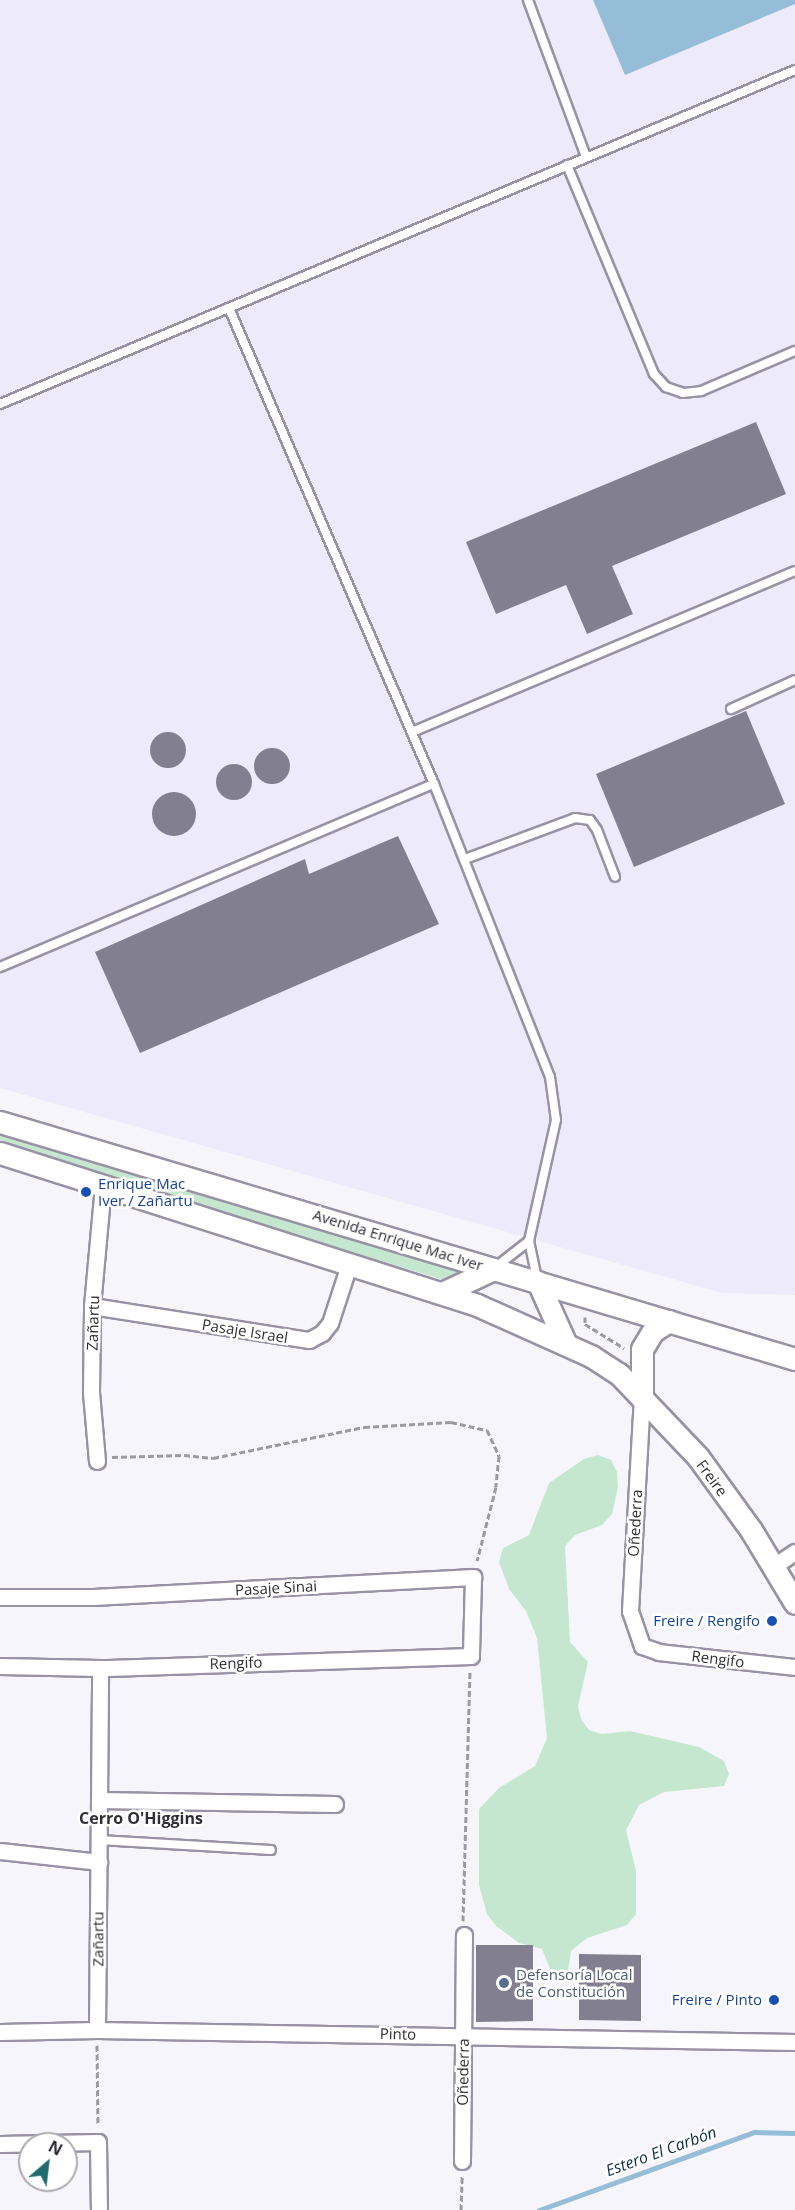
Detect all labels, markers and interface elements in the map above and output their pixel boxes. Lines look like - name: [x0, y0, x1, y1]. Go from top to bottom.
- place label: Enrique Mac Iver / Zañartu: [98, 1174, 193, 1209]
- marker: Enrique Mac Iver / Zañartu: [79, 1185, 93, 1199]
- street label: Avenida Enrique Mac Iver: [311, 1206, 485, 1274]
- street label: Zañartu: [83, 1295, 103, 1351]
- street label: Pasaje Israel: [201, 1315, 289, 1347]
- street label: Freire: [693, 1456, 731, 1500]
- street label: Oñederra: [624, 1489, 646, 1557]
- street label: Pasaje Sinai: [234, 1577, 318, 1599]
- place label: Freire / Rengifo: [653, 1612, 760, 1630]
- marker: Freire / Rengifo: [765, 1614, 779, 1628]
- street label: Rengifo: [691, 1647, 745, 1671]
- street label: Rengifo: [209, 1653, 263, 1673]
- district label: Cerro O'Higgins: [79, 1808, 203, 1828]
- street label: Zañartu: [89, 1911, 107, 1967]
- place label: Defensoría Local de Constitución: [516, 1965, 632, 2000]
- marker: Defensoría Local de Constitución: [497, 1976, 511, 1990]
- place label: Freire / Pinto: [672, 1991, 762, 2009]
- marker: Freire / Pinto: [767, 1993, 781, 2007]
- street label: Pinto: [380, 2025, 416, 2043]
- street label: Oñederra: [453, 2038, 473, 2106]
- water label: Estero El Carbón: [603, 2122, 719, 2180]
- north arrow: [18, 2132, 78, 2192]
- text: N: [45, 2135, 66, 2161]

